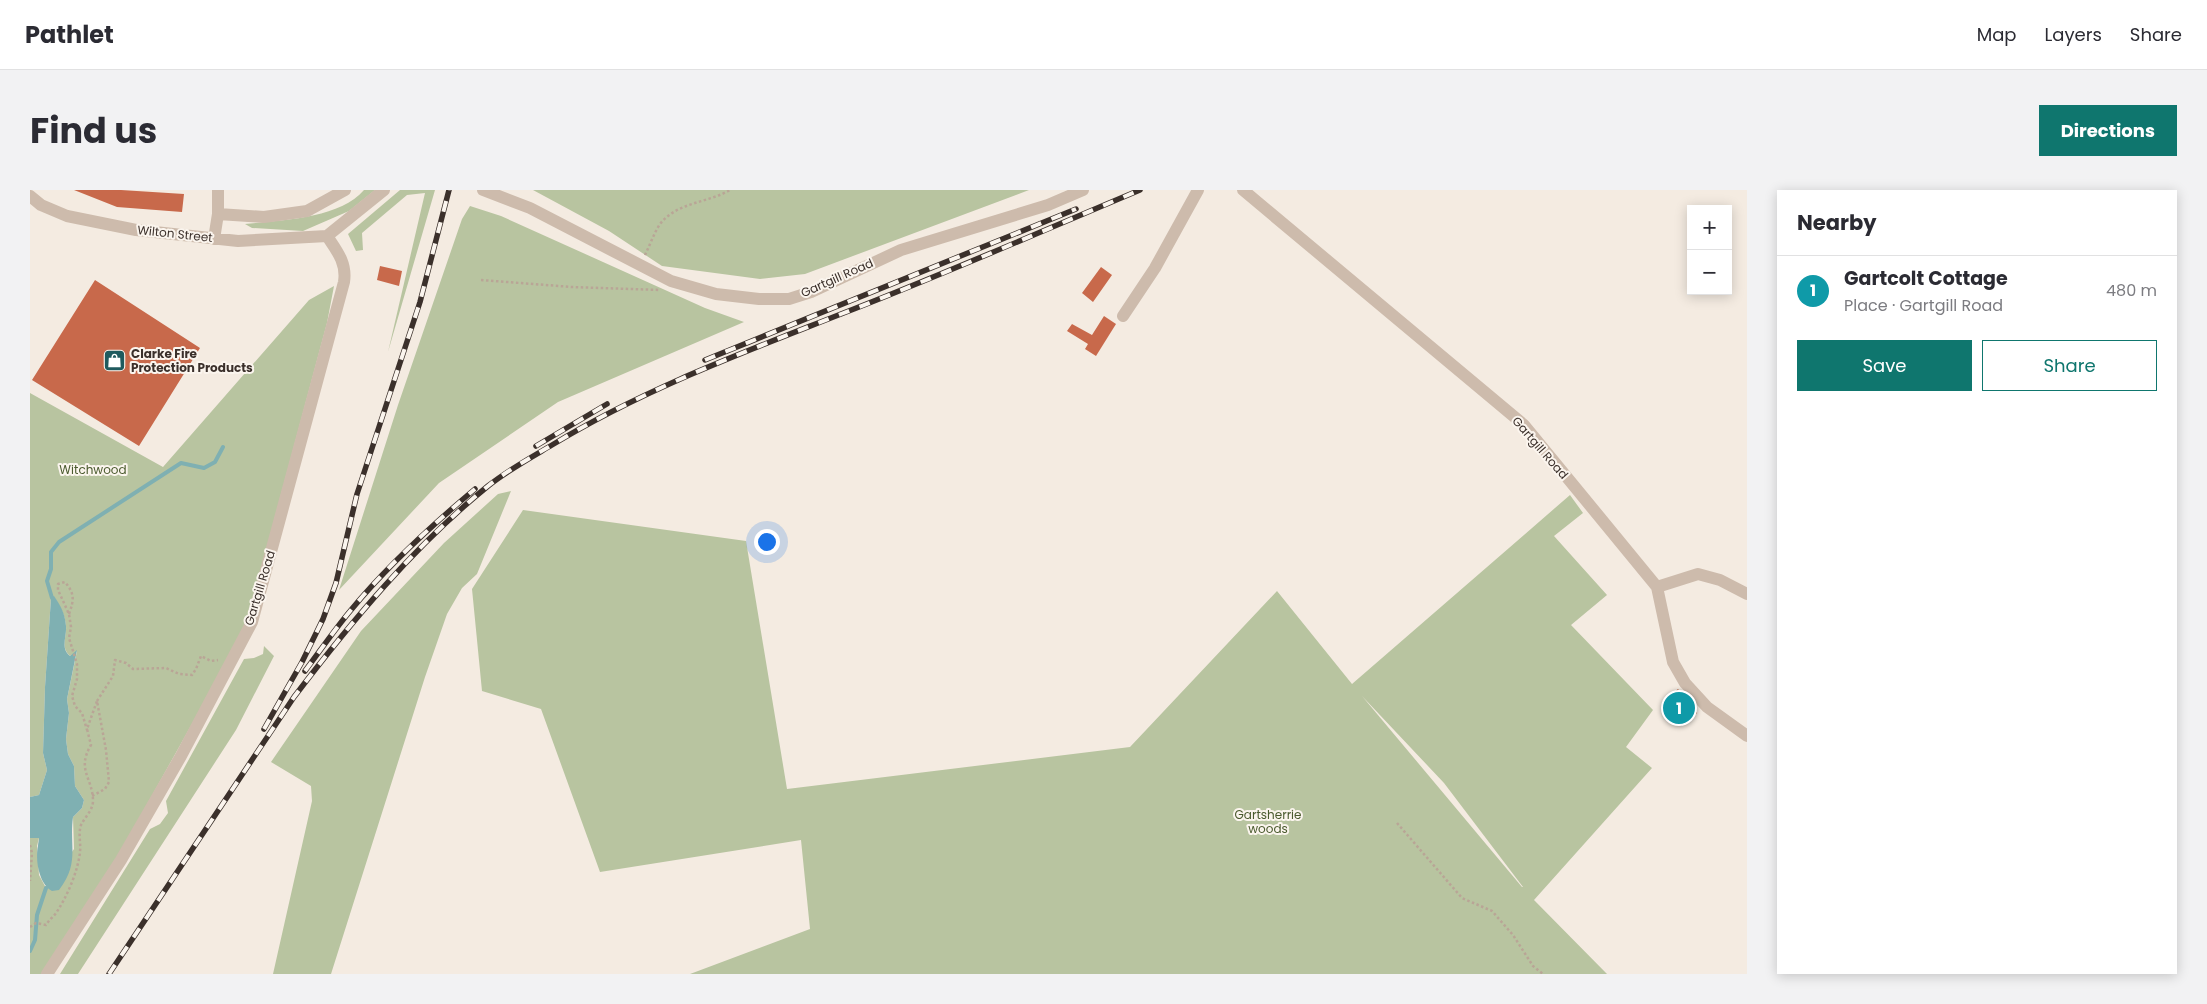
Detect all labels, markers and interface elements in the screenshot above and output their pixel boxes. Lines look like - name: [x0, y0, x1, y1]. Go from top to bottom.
- text: Pathlet: [25, 18, 114, 51]
- text: Map: [1977, 22, 2017, 47]
- text: Layers: [2045, 22, 2102, 47]
- text: Share: [2130, 22, 2182, 47]
- button: Directions: [2039, 105, 2177, 156]
- text: Find us: [30, 106, 157, 155]
- map controls: [1687, 205, 1732, 295]
- button: +: [1687, 205, 1732, 250]
- text: Nearby: [1797, 208, 1877, 237]
- street label: Wilton Street: [137, 221, 214, 246]
- button: −: [1687, 250, 1732, 295]
- street label: Gartgill Road: [798, 254, 876, 301]
- text: Gartcolt Cottage: [1844, 265, 2008, 292]
- text: 1: [1810, 279, 1816, 302]
- text: 480 m: [2106, 279, 2157, 302]
- text: Place · Gartgill Road: [1844, 294, 2003, 317]
- button: Save: [1797, 340, 1972, 391]
- button: Share: [1982, 340, 2157, 391]
- place label: Clarke Fire Protection Products: [131, 345, 253, 376]
- shop icon: Clarke Fire Protection Products: [103, 349, 127, 373]
- street label: Gartgill Road: [1508, 413, 1572, 483]
- park label: Witchwood: [59, 461, 127, 478]
- your location: [754, 529, 780, 555]
- street label: Gartgill Road: [240, 548, 279, 627]
- pin: 1: [1663, 689, 1695, 727]
- park label: Gartsherrie woods: [1234, 806, 1302, 837]

